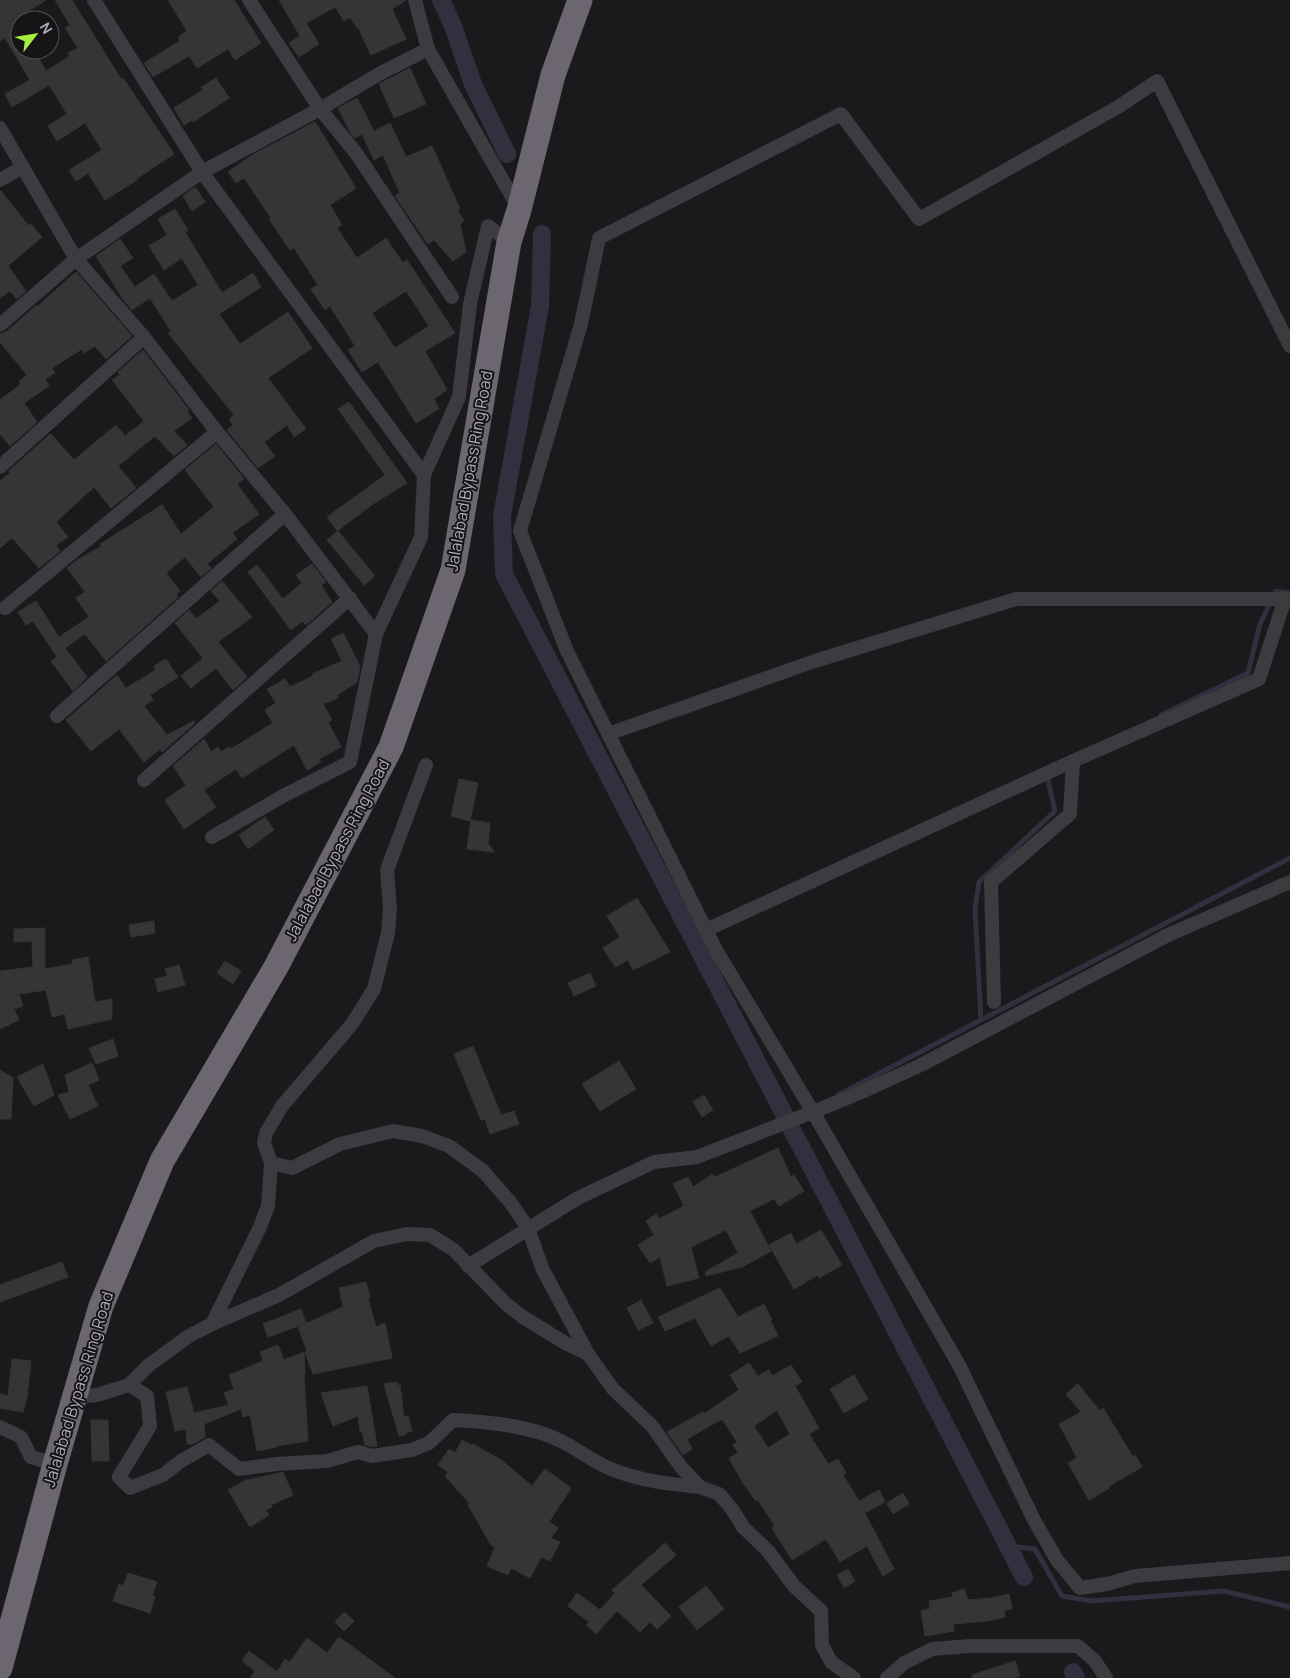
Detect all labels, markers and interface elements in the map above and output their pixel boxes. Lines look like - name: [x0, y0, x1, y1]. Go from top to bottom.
- north arrow: [10, 10, 60, 60]
- text: N: [36, 19, 57, 37]
- street label: Jalalabad Bypass Ring Road: [441, 369, 497, 573]
- street label: Jalalabad Bypass Ring Road: [280, 755, 394, 945]
- street label: Jalalabad Bypass Ring Road: [38, 1289, 118, 1489]

